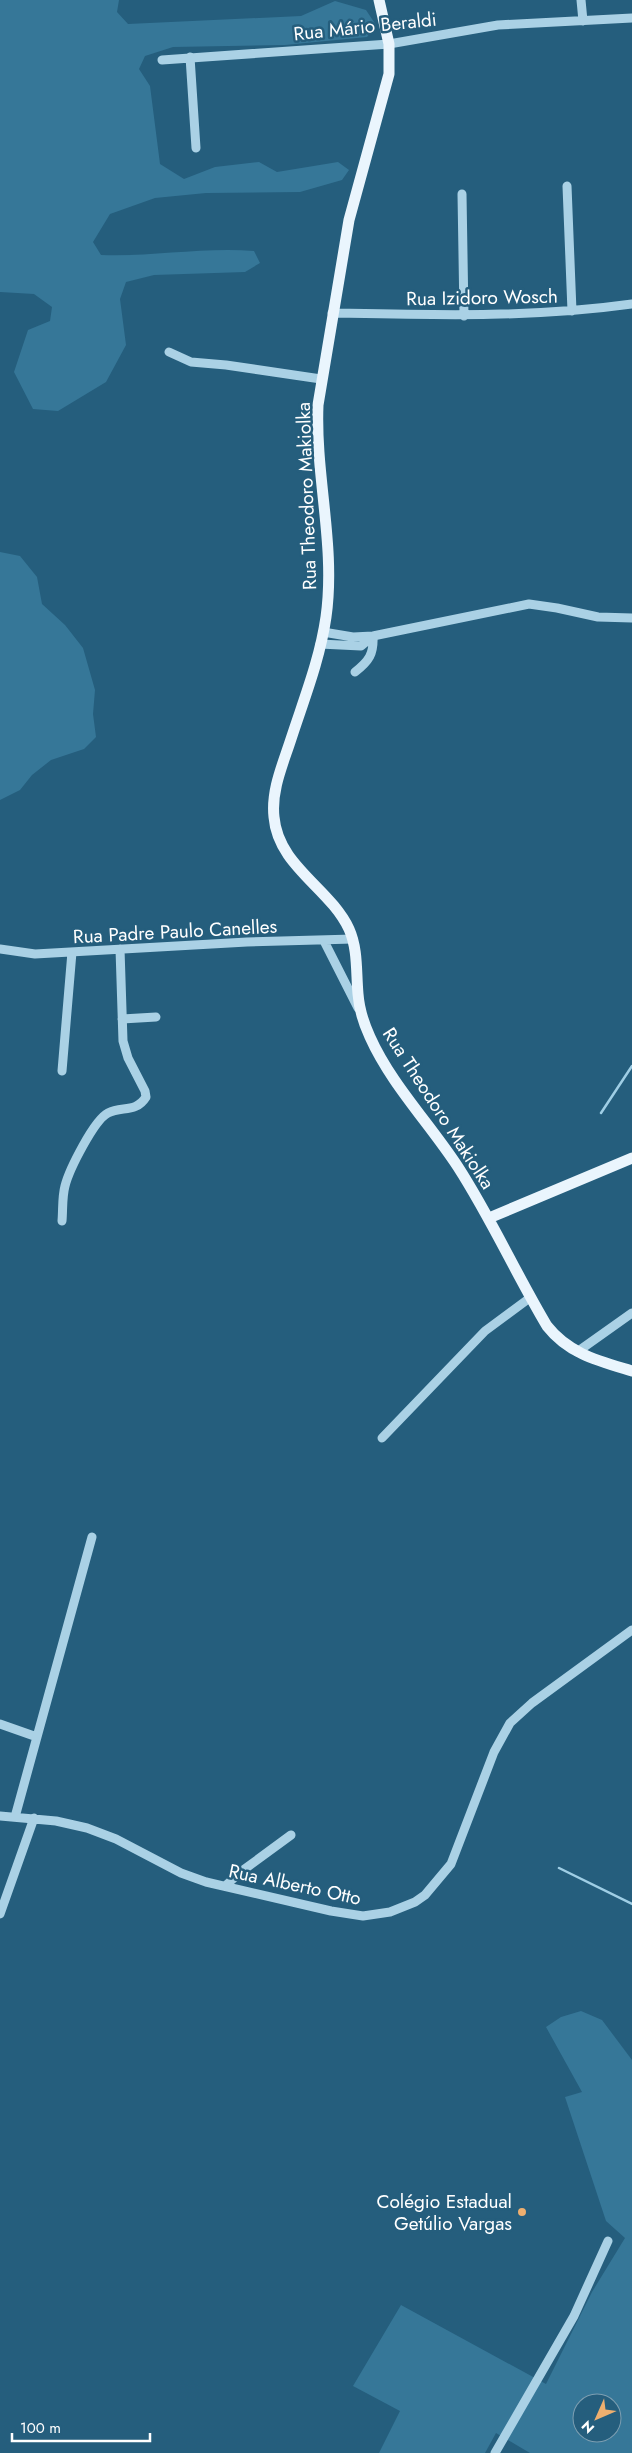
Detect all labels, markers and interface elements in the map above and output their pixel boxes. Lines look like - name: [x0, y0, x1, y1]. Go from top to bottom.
- street label: Rua Mário Beraldi: [292, 6, 438, 47]
- street label: Rua Izidoro Wosch: [406, 283, 558, 312]
- street label: Rua Theodoro Makiolka: [290, 402, 323, 590]
- street label: Rua Padre Paulo Canelles: [72, 913, 278, 950]
- street label: Rua Theodoro Makiolka: [376, 1022, 501, 1194]
- street label: Rua Alberto Otto: [226, 1857, 364, 1912]
- place label: Colégio Estadual Getúlio Vargas: [376, 2188, 512, 2237]
- marker: Colégio Estadual Getúlio Vargas: [516, 2206, 528, 2218]
- north arrow: [572, 2393, 622, 2443]
- scale bar: [12, 2410, 150, 2442]
- text: N: [577, 2416, 599, 2438]
- text: 100 m: [20, 2417, 61, 2439]

